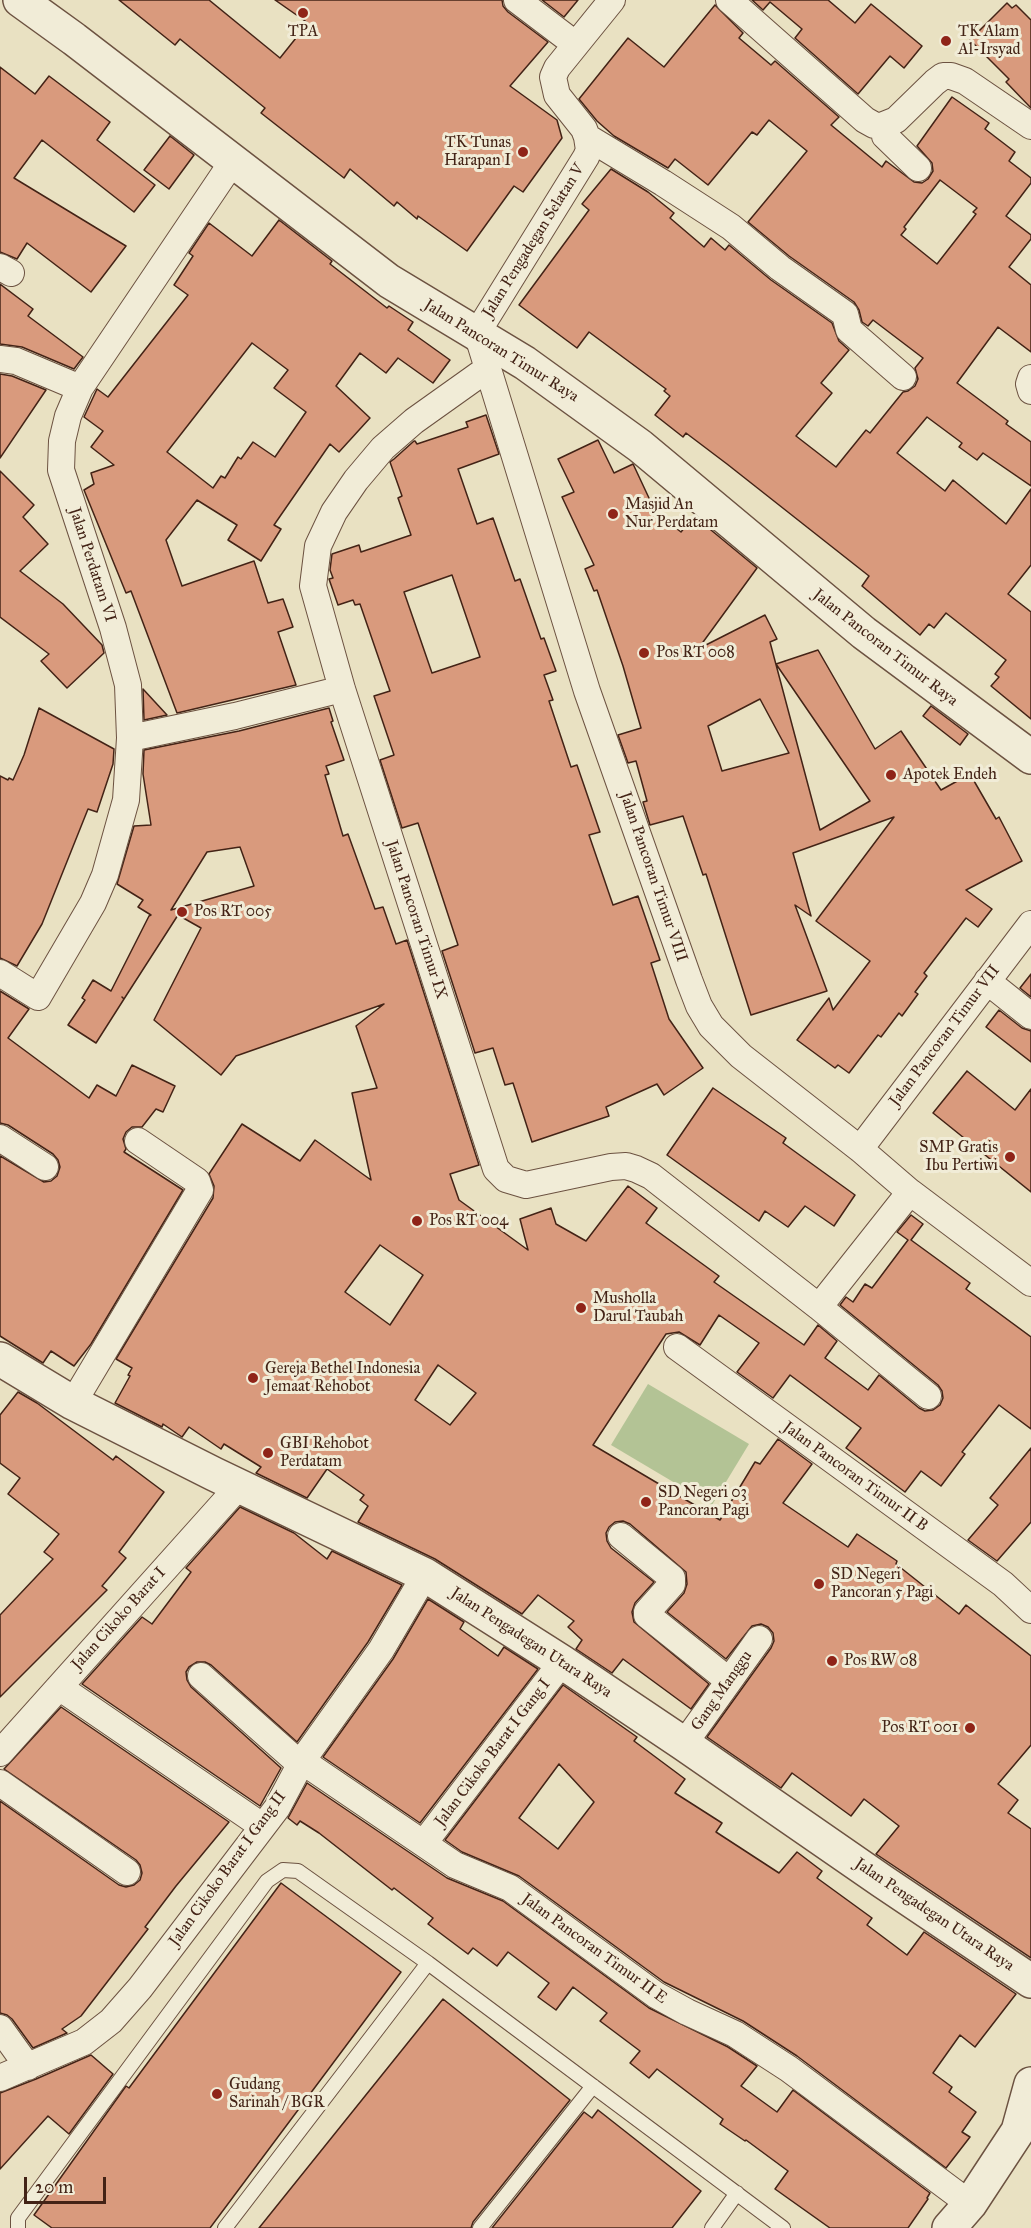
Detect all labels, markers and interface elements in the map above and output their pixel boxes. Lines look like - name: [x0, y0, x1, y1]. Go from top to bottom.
- marker: TPA: [296, 6, 310, 20]
- place label: TPA: [288, 22, 318, 42]
- place label: TK Alam Al-Irsyad: [958, 22, 1021, 60]
- marker: TK Alam Al-Irsyad: [939, 34, 953, 48]
- place label: TK Tunas Harapan I: [444, 133, 511, 171]
- marker: TK Tunas Harapan I: [516, 145, 530, 159]
- street label: Jalan Pengadegan Selatan V: [479, 160, 589, 322]
- street label: Jalan Pancoran Timur Raya: [420, 295, 582, 407]
- place label: Masjid An Nur Perdatam: [625, 495, 718, 533]
- street label: Jalan Perdatam VI: [64, 505, 120, 625]
- marker: Masjid An Nur Perdatam: [606, 507, 620, 521]
- street label: Jalan Pancoran Timur Raya: [809, 585, 961, 711]
- place label: Pos RT 008: [656, 643, 735, 663]
- marker: Pos RT 008: [637, 646, 651, 660]
- place label: Apotek Endeh: [903, 765, 997, 785]
- marker: Apotek Endeh: [884, 768, 898, 782]
- street label: Jalan Pancoran Timur VIII: [615, 790, 691, 964]
- street label: Jalan Pancoran Timur IX: [381, 838, 451, 1002]
- place label: Pos RT 005: [194, 902, 272, 922]
- marker: Pos RT 005: [175, 905, 189, 919]
- street label: Jalan Pancoran Timur VII: [886, 962, 1004, 1110]
- place label: SMP Gratis Ibu Pertiwi: [919, 1138, 998, 1176]
- marker: SMP Gratis Ibu Pertiwi: [1003, 1150, 1017, 1164]
- place label: Pos RT 004: [429, 1211, 508, 1231]
- marker: Pos RT 004: [410, 1214, 424, 1228]
- place label: Musholla Darul Taubah: [593, 1289, 683, 1327]
- marker: Musholla Darul Taubah: [574, 1301, 588, 1315]
- place label: Gereja Bethel Indonesia Jemaat Rehobot: [265, 1359, 420, 1397]
- marker: Gereja Bethel Indonesia Jemaat Rehobot: [246, 1371, 260, 1385]
- street label: Jalan Pancoran Timur II B: [779, 1418, 931, 1536]
- place label: GBI Rehobot Perdatam: [280, 1434, 369, 1472]
- marker: GBI Rehobot Perdatam: [261, 1446, 275, 1460]
- place label: SD Negeri 03 Pancoran Pagi: [658, 1483, 750, 1521]
- marker: SD Negeri 03 Pancoran Pagi: [639, 1495, 653, 1509]
- street label: Jalan Cikoko Barat I: [68, 1564, 170, 1674]
- place label: SD Negeri Pancoran 5 Pagi: [831, 1565, 933, 1603]
- marker: SD Negeri Pancoran 5 Pagi: [812, 1577, 826, 1591]
- street label: Jalan Pengadegan Utara Raya: [447, 1584, 615, 1702]
- street label: Gang Manggu: [687, 1647, 757, 1735]
- place label: Pos RW 08: [844, 1651, 917, 1671]
- marker: Pos RW 08: [825, 1654, 839, 1668]
- street label: Jalan Cikoko Barat I Gang I: [431, 1675, 555, 1831]
- place label: Pos RT 001: [882, 1718, 958, 1738]
- marker: Pos RT 001: [963, 1721, 977, 1735]
- street label: Jalan Cikoko Barat I Gang II: [165, 1788, 291, 1950]
- street label: Jalan Pengadegan Utara Raya: [851, 1854, 1017, 1976]
- street label: Jalan Pancoran Timur II E: [517, 1890, 671, 2008]
- place label: Gudang Sarinah / BGR: [229, 2075, 324, 2113]
- marker: Gudang Sarinah / BGR: [210, 2087, 224, 2101]
- scale bar: [27, 2165, 110, 2203]
- text: 20 m: [35, 2176, 73, 2198]

